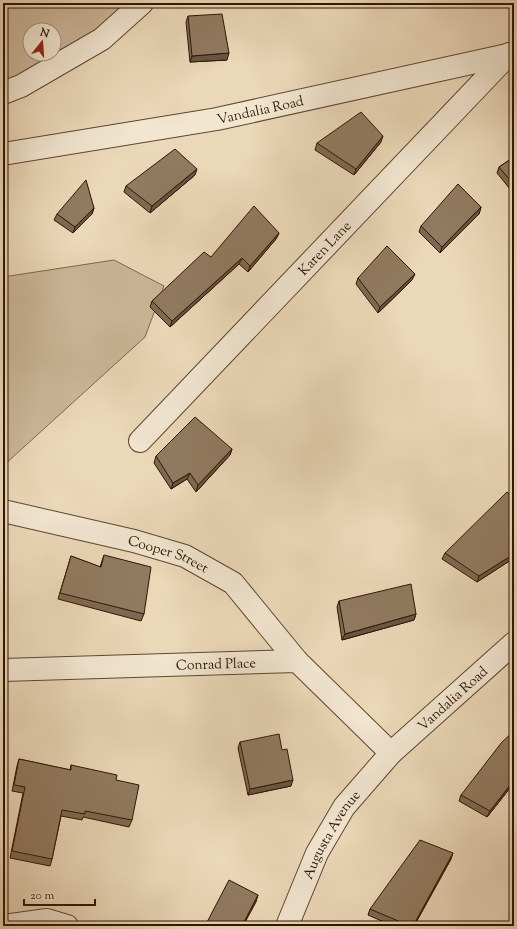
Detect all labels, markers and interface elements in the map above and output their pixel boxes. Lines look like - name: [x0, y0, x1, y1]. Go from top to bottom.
- north arrow: [22, 22, 62, 62]
- text: N: [37, 24, 51, 42]
- street label: Vandalia Road: [215, 92, 306, 131]
- street label: Karen Lane: [295, 217, 357, 281]
- street label: Cooper Street: [126, 532, 212, 579]
- street label: Conrad Place: [176, 654, 256, 677]
- street label: Vandalia Road: [414, 663, 493, 737]
- street label: Augusta Avenue: [299, 787, 366, 883]
- scale bar: [24, 881, 95, 907]
- text: 20 m: [30, 887, 55, 905]

